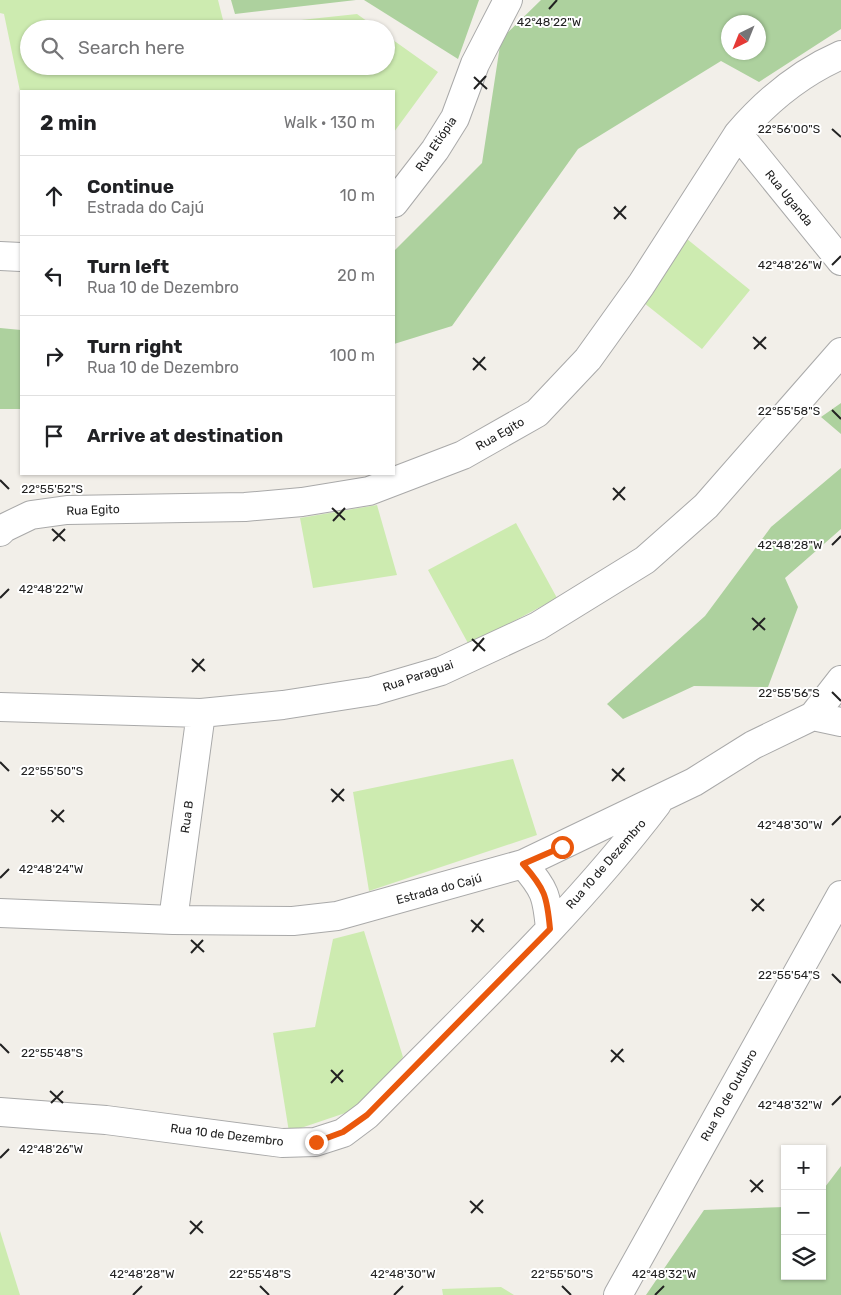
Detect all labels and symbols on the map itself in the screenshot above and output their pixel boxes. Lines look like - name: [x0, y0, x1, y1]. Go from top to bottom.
- text: 42°48'22"W: [517, 15, 582, 29]
- north arrow: [721, 15, 766, 60]
- street label: Rua Etiópia: [413, 114, 459, 174]
- text: 22°56'00"S: [758, 122, 820, 136]
- street label: Rua Uganda: [762, 167, 816, 229]
- text: 42°48'26"W: [758, 258, 823, 272]
- text: 22°55'58"S: [758, 404, 820, 418]
- street label: Rua Egito: [473, 415, 527, 453]
- text: 22°55'52"S: [21, 482, 83, 496]
- street label: Rua Egito: [66, 502, 120, 518]
- text: 42°48'28"W: [757, 538, 823, 552]
- text: 42°48'22"W: [19, 582, 84, 596]
- street label: Rua Paraguai: [381, 657, 455, 695]
- text: 22°55'56"S: [758, 686, 820, 700]
- text: 22°55'50"S: [21, 764, 83, 778]
- street label: Rua B: [178, 800, 196, 834]
- street label: Rua 10 de Dezembro: [563, 816, 649, 912]
- text: 42°48'30"W: [757, 818, 823, 832]
- route start: [551, 836, 574, 859]
- text: 42°48'24"W: [19, 862, 84, 876]
- street label: Estrada do Cajú: [395, 871, 483, 907]
- text: 22°55'54"S: [758, 968, 820, 982]
- text: 22°55'48"S: [21, 1046, 83, 1060]
- street label: Rua 10 de Outubro: [698, 1047, 760, 1143]
- text: 42°48'32"W: [758, 1098, 823, 1112]
- street label: Rua 10 de Dezembro: [170, 1121, 285, 1149]
- route end: [305, 1131, 328, 1154]
- text: 42°48'26"W: [19, 1142, 84, 1156]
- text: 42°48'28"W: [109, 1267, 175, 1281]
- text: 22°55'48"S: [229, 1267, 291, 1281]
- text: 42°48'30"W: [370, 1267, 436, 1281]
- text: 22°55'50"S: [531, 1267, 593, 1281]
- text: 42°48'32"W: [632, 1267, 697, 1281]

